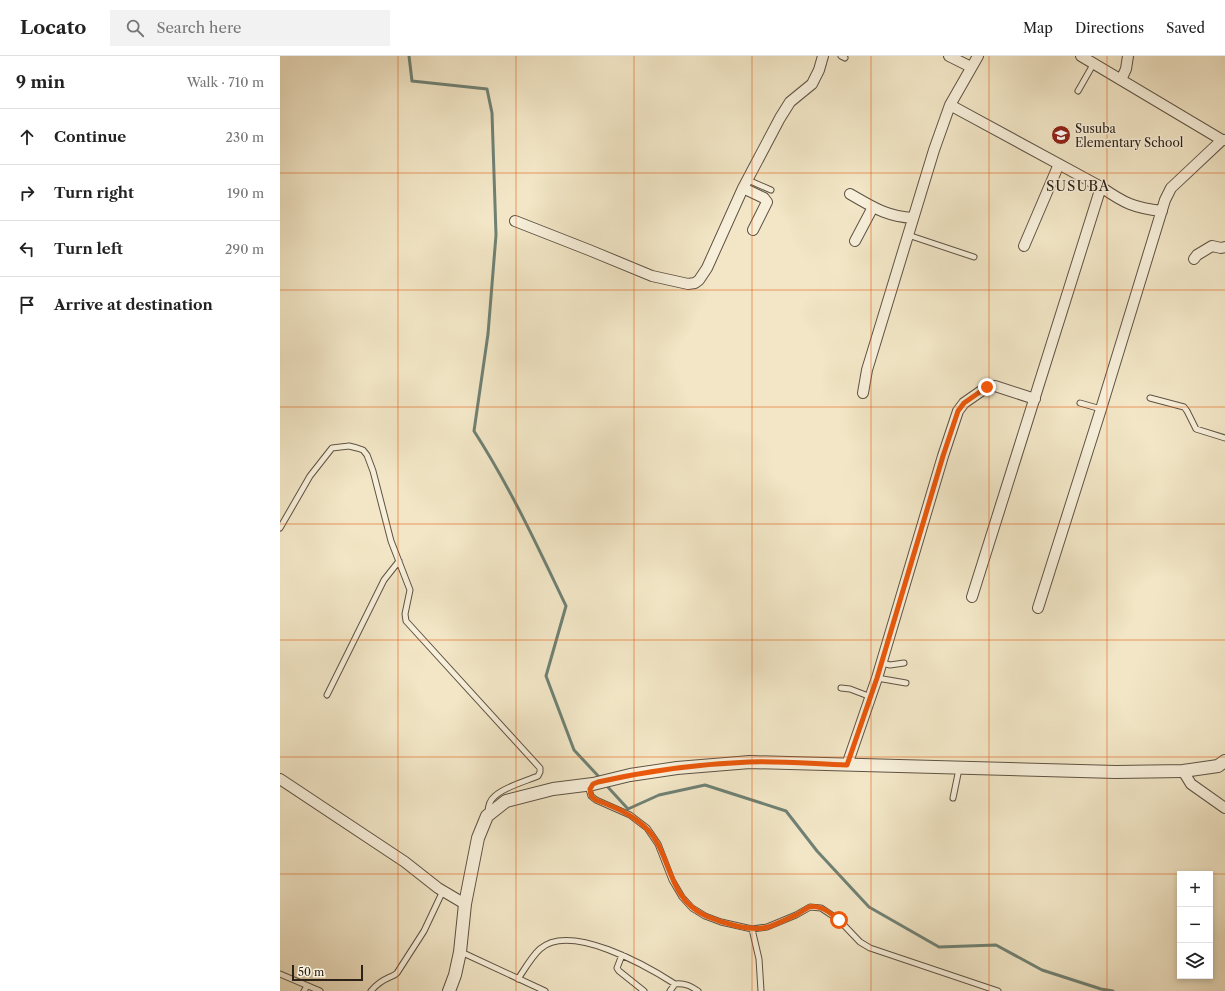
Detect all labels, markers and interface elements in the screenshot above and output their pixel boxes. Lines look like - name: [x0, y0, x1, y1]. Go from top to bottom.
- search box: [110, 10, 390, 46]
- text: Locato: [20, 16, 86, 39]
- icon: search: [124, 17, 146, 39]
- text: Search here: [156, 18, 241, 37]
- text: Map: [1023, 19, 1053, 37]
- text: Directions: [1075, 19, 1144, 37]
- text: Saved: [1166, 19, 1205, 37]
- text: 9 min: [16, 72, 65, 92]
- text: Walk · 710 m: [187, 74, 264, 90]
- place label: Susuba Elementary School: [1075, 121, 1184, 150]
- school or university icon: Susuba Elementary School: [1050, 124, 1072, 146]
- icon: ahead: [16, 126, 38, 148]
- text: Continue: [54, 127, 126, 146]
- text: 230 m: [226, 129, 264, 145]
- district label: SUSUBA: [1046, 177, 1110, 195]
- icon: right: [16, 182, 38, 204]
- text: Turn right: [54, 183, 134, 202]
- text: 190 m: [227, 185, 264, 201]
- icon: left: [16, 238, 38, 260]
- text: Turn left: [54, 239, 123, 258]
- text: 290 m: [225, 241, 264, 257]
- icon: arrive: [16, 294, 38, 316]
- text: Arrive at destination: [54, 295, 213, 314]
- route end: [978, 378, 996, 396]
- map controls: [1177, 871, 1213, 979]
- button: +: [1177, 871, 1213, 907]
- button: −: [1177, 907, 1213, 943]
- route start: [830, 911, 848, 929]
- button: layers: [1177, 943, 1213, 979]
- scale bar: [292, 963, 363, 982]
- text: 50 m: [298, 965, 324, 979]

